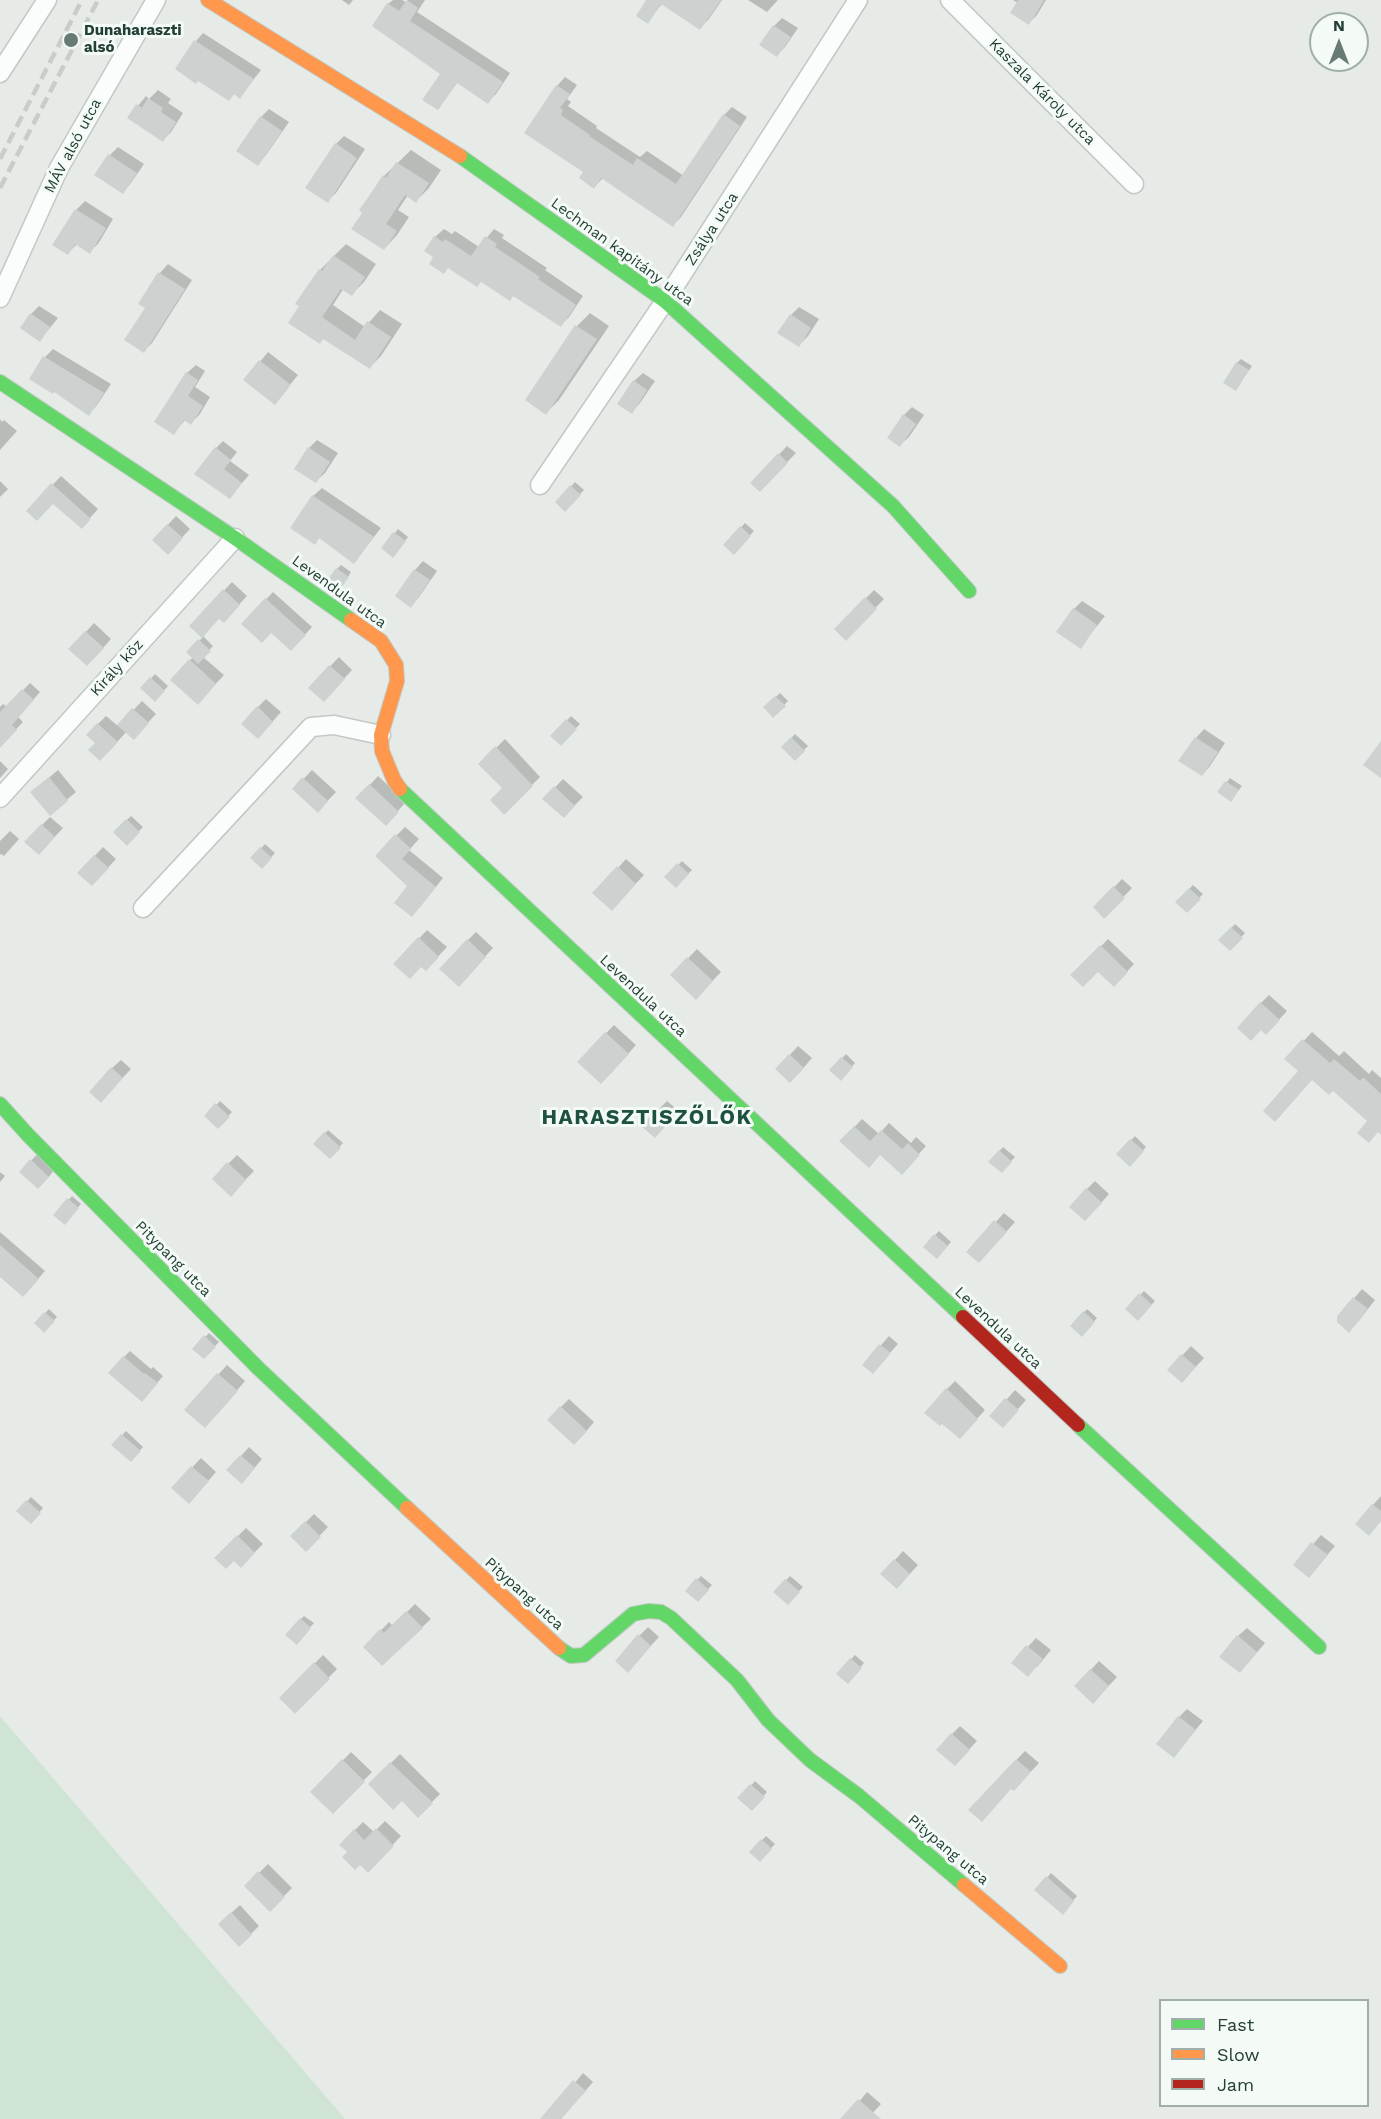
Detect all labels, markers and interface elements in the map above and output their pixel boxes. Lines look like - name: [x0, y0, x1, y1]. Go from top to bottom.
- north arrow: [1309, 12, 1369, 72]
- text: N: [1333, 16, 1345, 35]
- place label: Dunaharaszti alsó: [84, 22, 182, 57]
- marker: Dunaharaszti alsó: [62, 31, 80, 49]
- street label: Kaszala Károly utca: [985, 35, 1099, 149]
- street label: MÁV alsó utca: [41, 96, 105, 196]
- street label: Zsálya utca: [682, 189, 742, 269]
- street label: Lechman kapitány utca: [547, 194, 697, 310]
- street label: Levendula utca: [288, 552, 390, 632]
- street label: Király köz: [87, 636, 147, 700]
- street label: Levendula utca: [596, 951, 690, 1041]
- district label: HARASZTISZŐLŐK: [541, 1105, 753, 1131]
- street label: Pitypang utca: [131, 1217, 215, 1301]
- street label: Levendula utca: [951, 1283, 1045, 1373]
- street label: Pitypang utca: [481, 1554, 567, 1634]
- street label: Pitypang utca: [904, 1811, 992, 1889]
- legend: [1159, 1999, 1369, 2107]
- text: Fast: [1217, 2014, 1254, 2035]
- text: Slow: [1217, 2044, 1260, 2065]
- text: Jam: [1217, 2074, 1254, 2095]

